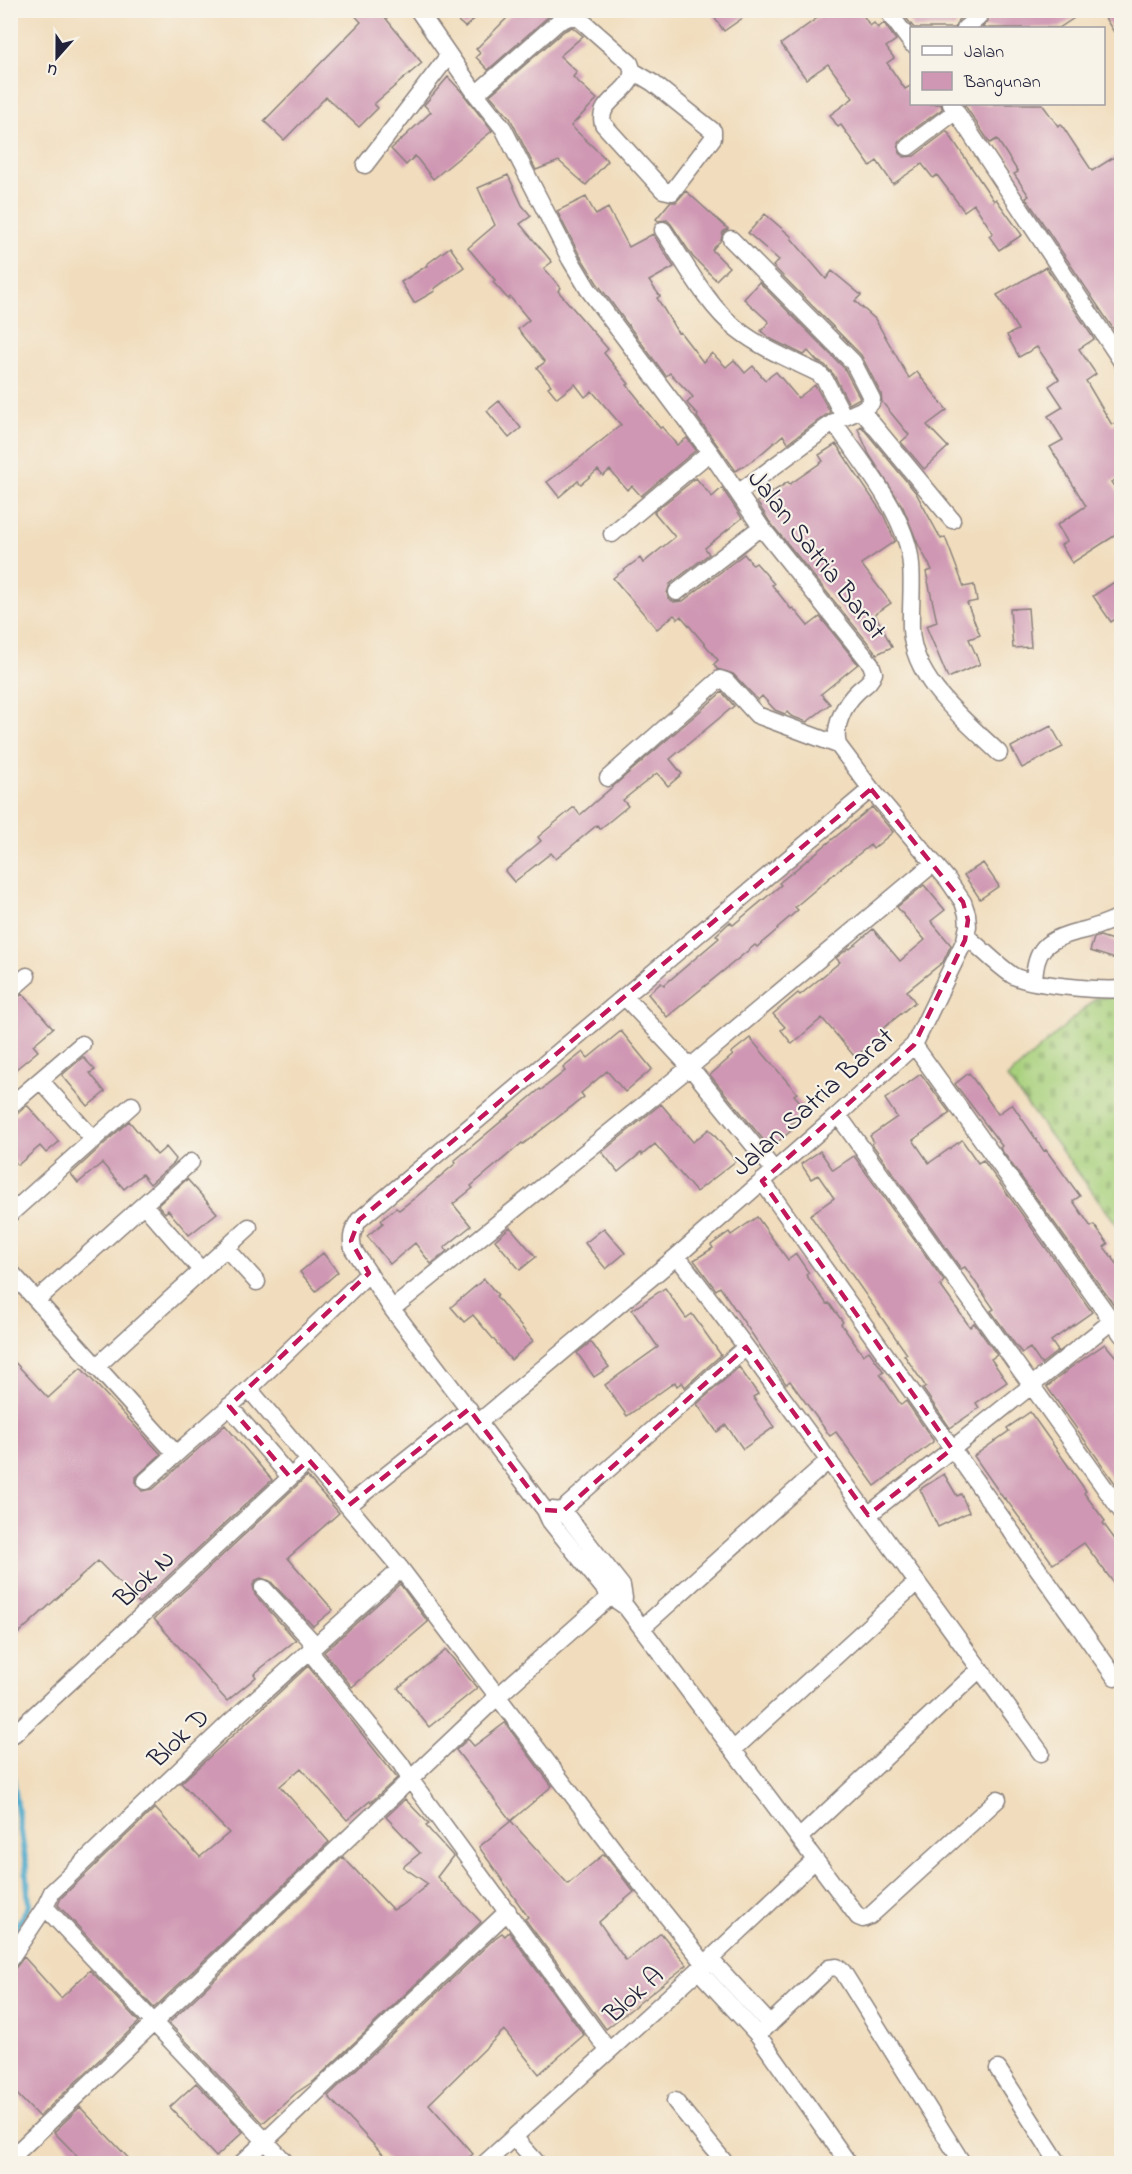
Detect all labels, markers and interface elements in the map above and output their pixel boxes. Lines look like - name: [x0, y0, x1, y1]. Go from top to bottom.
- north arrow: [27, 27, 87, 87]
- legend: [910, 27, 1105, 105]
- text: Jalan: [964, 40, 1004, 66]
- text: U: [43, 56, 61, 82]
- text: Bangunan: [963, 70, 1041, 97]
- street label: Jalan Satria Barat: [737, 462, 895, 649]
- street label: Jalan Satria Barat: [724, 1019, 904, 1187]
- street label: Blok N: [106, 1541, 185, 1619]
- street label: Blok D: [139, 1700, 219, 1779]
- street label: Blok A: [595, 1958, 674, 2034]

